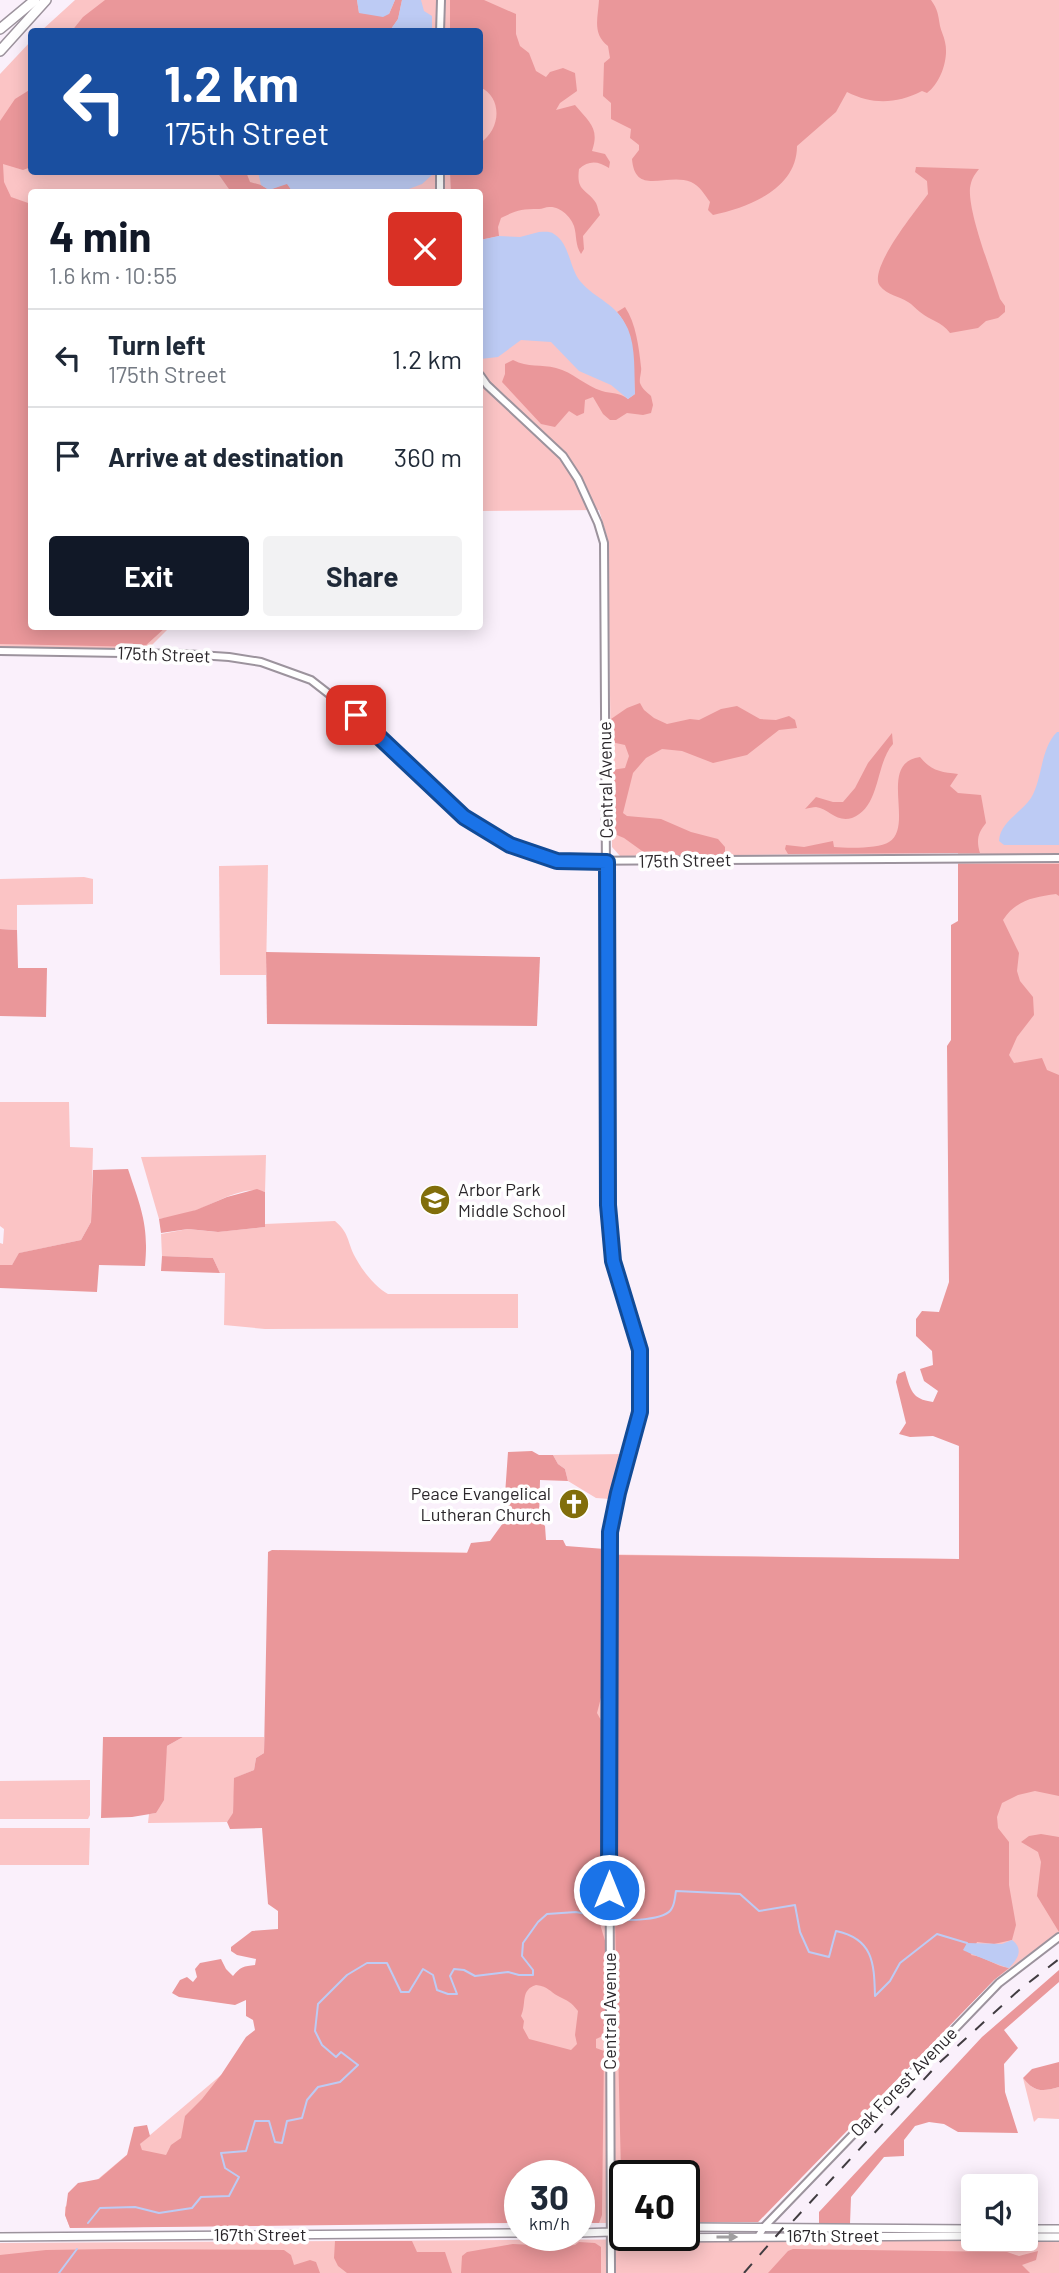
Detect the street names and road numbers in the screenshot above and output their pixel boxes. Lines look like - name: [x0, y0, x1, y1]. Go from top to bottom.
- street label: 175th Street: [117, 641, 211, 667]
- street label: Central Avenue: [593, 721, 617, 839]
- street label: 175th Street: [638, 848, 732, 872]
- street label: Central Avenue: [598, 1952, 620, 2070]
- street label: Oak Forest Avenue: [845, 2022, 961, 2141]
- street label: 167th Street: [213, 2223, 307, 2245]
- street label: 167th Street: [786, 2224, 880, 2246]

